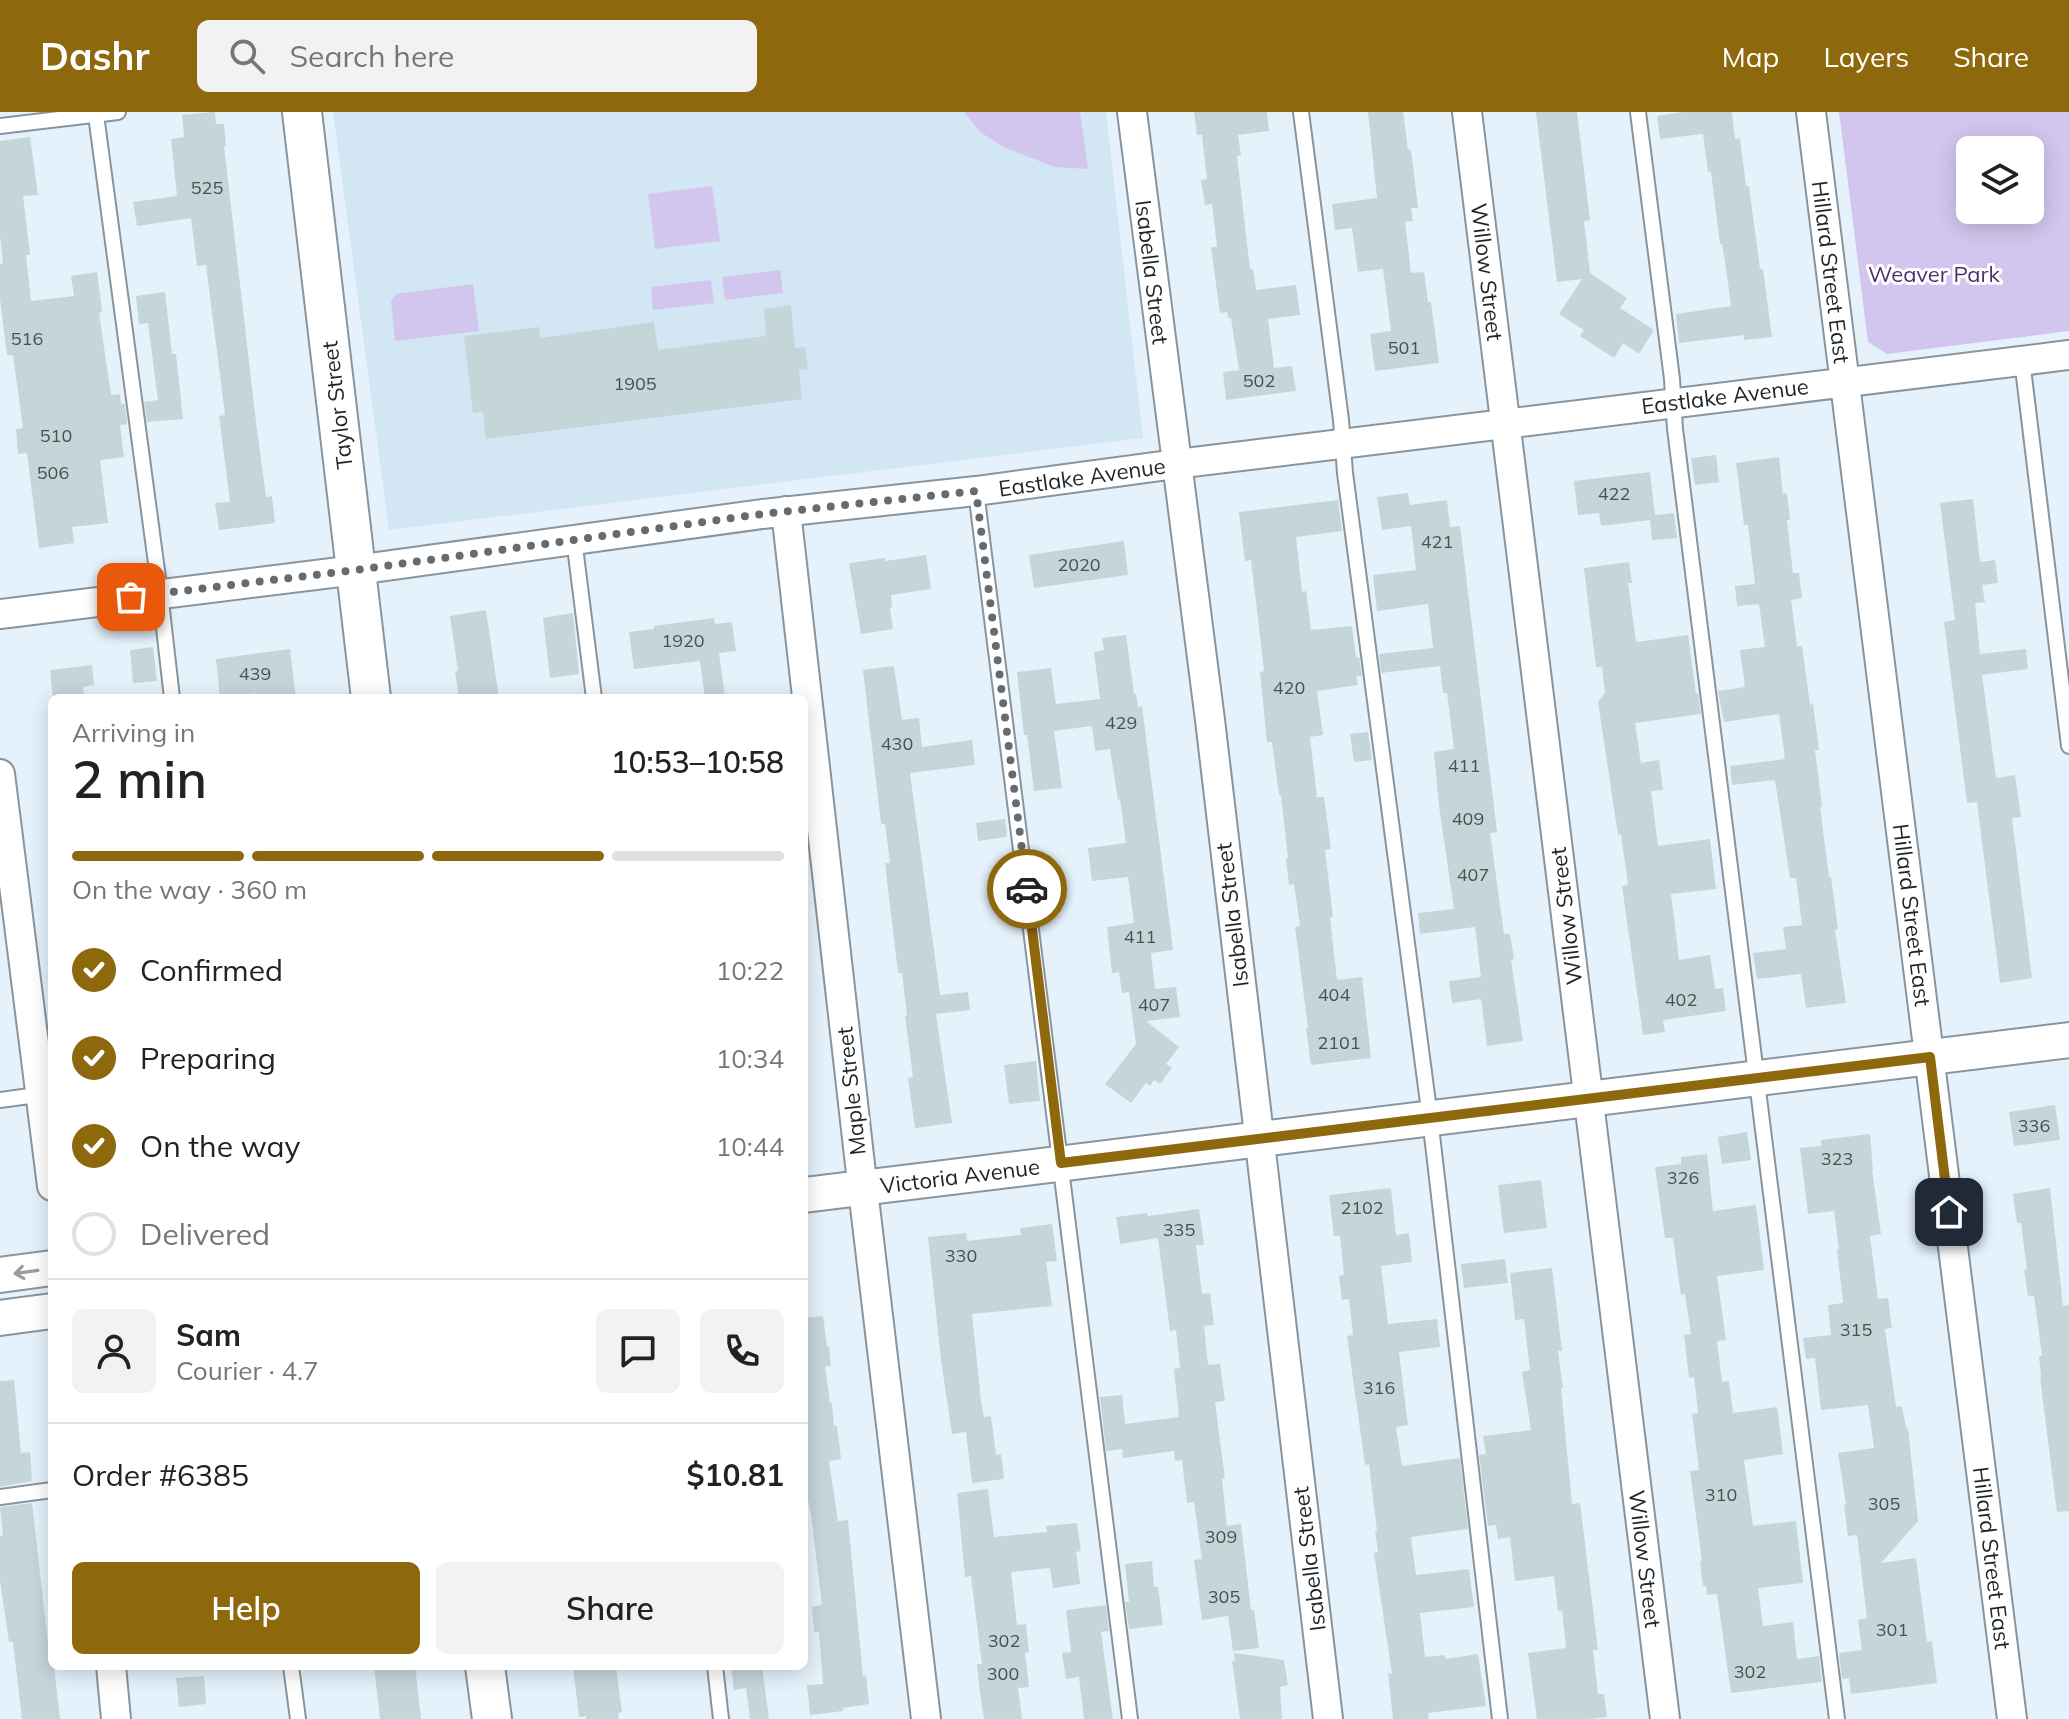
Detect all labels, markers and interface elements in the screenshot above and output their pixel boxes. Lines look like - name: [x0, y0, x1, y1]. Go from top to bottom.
- search box: [197, 20, 757, 92]
- text: Dashr: [40, 32, 149, 80]
- icon: search: [225, 34, 269, 78]
- text: Search here: [289, 37, 454, 75]
- text: Map: [1722, 39, 1779, 74]
- text: Layers: [1823, 39, 1909, 74]
- text: Share: [1953, 39, 2029, 74]
- map controls: [1956, 136, 2044, 224]
- button: layers: [1956, 136, 2044, 224]
- house number: 525: [191, 176, 223, 199]
- street label: Hillard Street East: [1806, 179, 1856, 365]
- street label: Isabella Street: [1129, 198, 1175, 346]
- street label: Willow Street: [1465, 202, 1509, 343]
- park label: Weaver Park: [1868, 260, 2001, 288]
- house number: 516: [11, 327, 43, 350]
- house number: 501: [1388, 336, 1420, 359]
- street label: Taylor Street: [315, 339, 359, 471]
- house number: 502: [1243, 369, 1275, 392]
- house number: 1905: [613, 372, 657, 395]
- street label: Eastlake Avenue: [1640, 372, 1810, 420]
- house number: 510: [40, 424, 72, 447]
- street label: Eastlake Avenue: [997, 451, 1167, 503]
- house number: 506: [37, 461, 69, 484]
- house number: 422: [1598, 482, 1630, 505]
- house number: 421: [1421, 530, 1453, 553]
- house number: 2020: [1057, 553, 1101, 576]
- pin: [97, 563, 165, 631]
- icon: bag: [109, 575, 153, 619]
- house number: 1920: [661, 629, 705, 652]
- house number: 439: [239, 662, 271, 685]
- house number: 420: [1273, 676, 1305, 699]
- house number: 429: [1105, 711, 1137, 734]
- text: Arriving in: [72, 716, 195, 749]
- house number: 430: [881, 732, 913, 755]
- text: 10:53–10:58: [611, 743, 784, 781]
- text: 2 min: [72, 746, 207, 811]
- house number: 411: [1448, 754, 1480, 777]
- house number: 409: [1452, 807, 1484, 830]
- street label: Hillard Street East: [1887, 822, 1937, 1008]
- street label: Isabella Street: [1209, 841, 1255, 989]
- street label: Willow Street: [1544, 845, 1588, 986]
- courier: [987, 849, 1067, 929]
- house number: 407: [1457, 863, 1489, 886]
- icon: car: [1005, 867, 1049, 911]
- text: On the way · 360 m: [72, 873, 307, 906]
- house number: 411: [1124, 925, 1156, 948]
- icon: check: [72, 948, 116, 992]
- text: Confirmed: [140, 951, 283, 989]
- text: 10:22: [716, 954, 784, 987]
- house number: 404: [1318, 983, 1350, 1006]
- house number: 402: [1665, 988, 1697, 1011]
- house number: 407: [1138, 993, 1170, 1016]
- street label: Maple Street: [830, 1025, 872, 1157]
- house number: 2101: [1317, 1031, 1361, 1054]
- icon: check: [72, 1036, 116, 1080]
- text: Preparing: [140, 1039, 276, 1077]
- text: 10:34: [716, 1042, 784, 1075]
- house number: 336: [2018, 1114, 2050, 1137]
- icon: check: [72, 1124, 116, 1168]
- text: On the way: [140, 1127, 300, 1165]
- text: 10:44: [716, 1130, 784, 1163]
- house number: 323: [1821, 1147, 1853, 1170]
- street label: Victoria Avenue: [879, 1152, 1041, 1200]
- house number: 326: [1667, 1166, 1699, 1189]
- pin: [1915, 1178, 1983, 1246]
- icon: home: [1927, 1190, 1971, 1234]
- house number: 2102: [1340, 1196, 1384, 1219]
- text: Delivered: [140, 1215, 270, 1253]
- house number: 335: [1163, 1218, 1195, 1241]
- house number: 330: [945, 1244, 977, 1267]
- one-way arrow: [13, 1264, 40, 1279]
- button: person: [72, 1309, 156, 1393]
- button: chat: [596, 1309, 680, 1393]
- button: phone: [700, 1309, 784, 1393]
- text: Sam: [176, 1316, 241, 1354]
- house number: 315: [1840, 1318, 1872, 1341]
- text: Courier · 4.7: [176, 1354, 319, 1387]
- house number: 316: [1363, 1376, 1395, 1399]
- text: Order #6385: [72, 1456, 249, 1494]
- text: $10.81: [687, 1456, 784, 1494]
- street label: Hillard Street East: [1967, 1465, 2017, 1651]
- house number: 310: [1705, 1483, 1737, 1506]
- street label: Isabella Street: [1286, 1485, 1332, 1633]
- street label: Willow Street: [1623, 1489, 1667, 1630]
- house number: 305: [1868, 1492, 1900, 1515]
- house number: 309: [1205, 1525, 1237, 1548]
- button: Help: [72, 1562, 420, 1654]
- button: Share: [436, 1562, 784, 1654]
- house number: 305: [1208, 1585, 1240, 1608]
- house number: 301: [1876, 1618, 1908, 1641]
- house number: 302: [988, 1629, 1020, 1652]
- house number: 302: [1734, 1660, 1766, 1683]
- house number: 300: [987, 1662, 1019, 1685]

